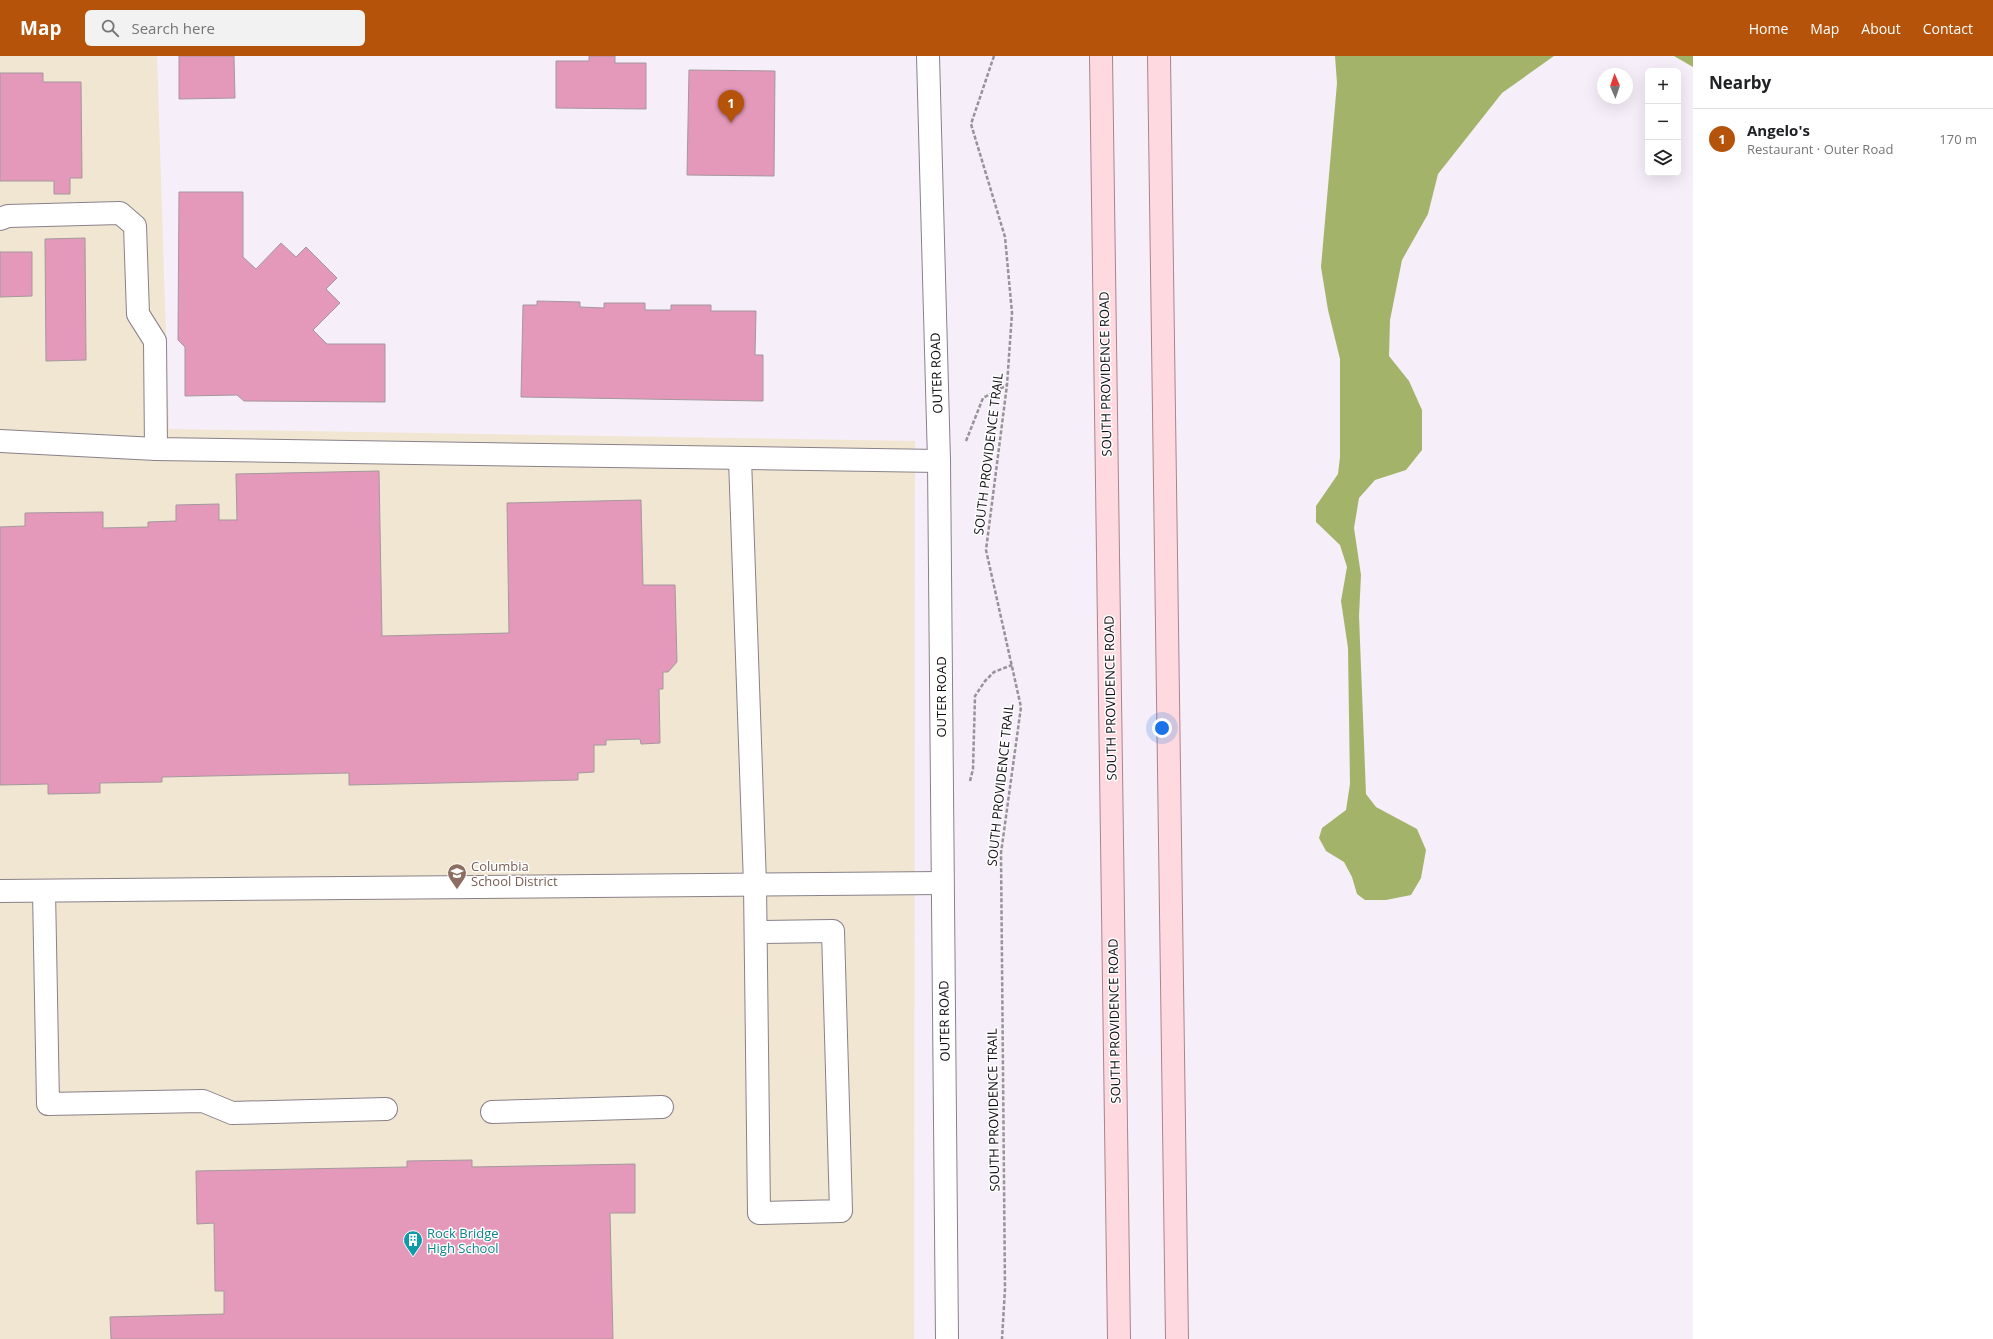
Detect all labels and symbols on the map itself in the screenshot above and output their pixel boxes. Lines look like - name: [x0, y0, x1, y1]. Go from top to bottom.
- north arrow: [1597, 68, 1633, 104]
- pin: 1: [718, 90, 744, 123]
- street label: SOUTH PROVIDENCE ROAD: [1095, 291, 1115, 457]
- street label: OUTER ROAD: [926, 332, 946, 414]
- street label: SOUTH PROVIDENCE TRAIL: [969, 372, 1007, 536]
- street label: SOUTH PROVIDENCE ROAD: [1100, 615, 1120, 781]
- street label: OUTER ROAD: [932, 656, 950, 738]
- street label: SOUTH PROVIDENCE TRAIL: [983, 703, 1018, 867]
- your location: [1152, 718, 1172, 738]
- place label: Columbia School District: [471, 857, 558, 890]
- school or university icon: Columbia School District: [446, 862, 468, 890]
- street label: SOUTH PROVIDENCE ROAD: [1104, 938, 1124, 1104]
- street label: OUTER ROAD: [934, 980, 954, 1062]
- street label: SOUTH PROVIDENCE TRAIL: [983, 1028, 1003, 1192]
- place label: Rock Bridge High School: [427, 1224, 499, 1257]
- building icon: Rock Bridge High School: [402, 1229, 424, 1257]

